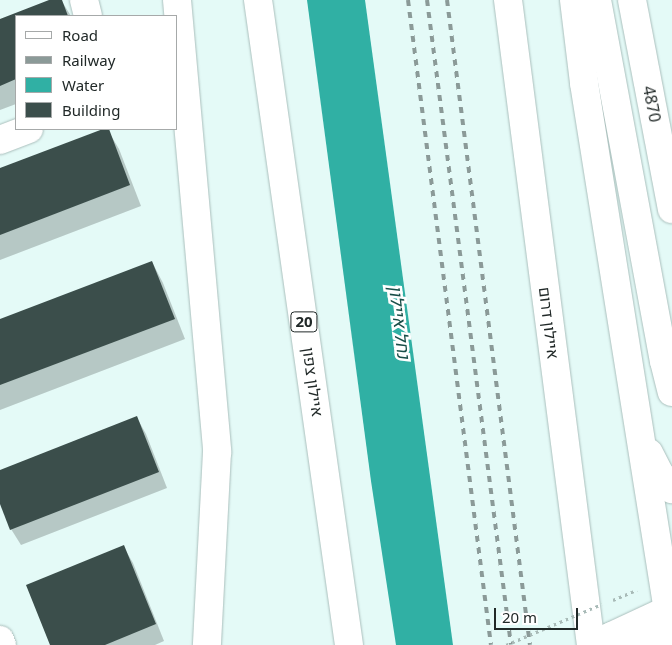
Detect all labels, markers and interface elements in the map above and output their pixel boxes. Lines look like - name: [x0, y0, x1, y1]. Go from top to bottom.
- legend: [15, 15, 178, 130]
- text: Road: [62, 25, 98, 45]
- text: Railway: [62, 50, 115, 70]
- text: Water: [62, 75, 104, 95]
- street label: 4870: [639, 84, 665, 124]
- text: Building: [62, 100, 120, 120]
- water label: נחל איילון: [385, 284, 415, 360]
- street label: איילון דרום: [535, 286, 563, 360]
- road number: 20: [290, 310, 318, 334]
- street label: איילון צפון: [299, 346, 327, 418]
- scale bar: [497, 598, 581, 630]
- text: 20 m: [502, 607, 537, 627]

